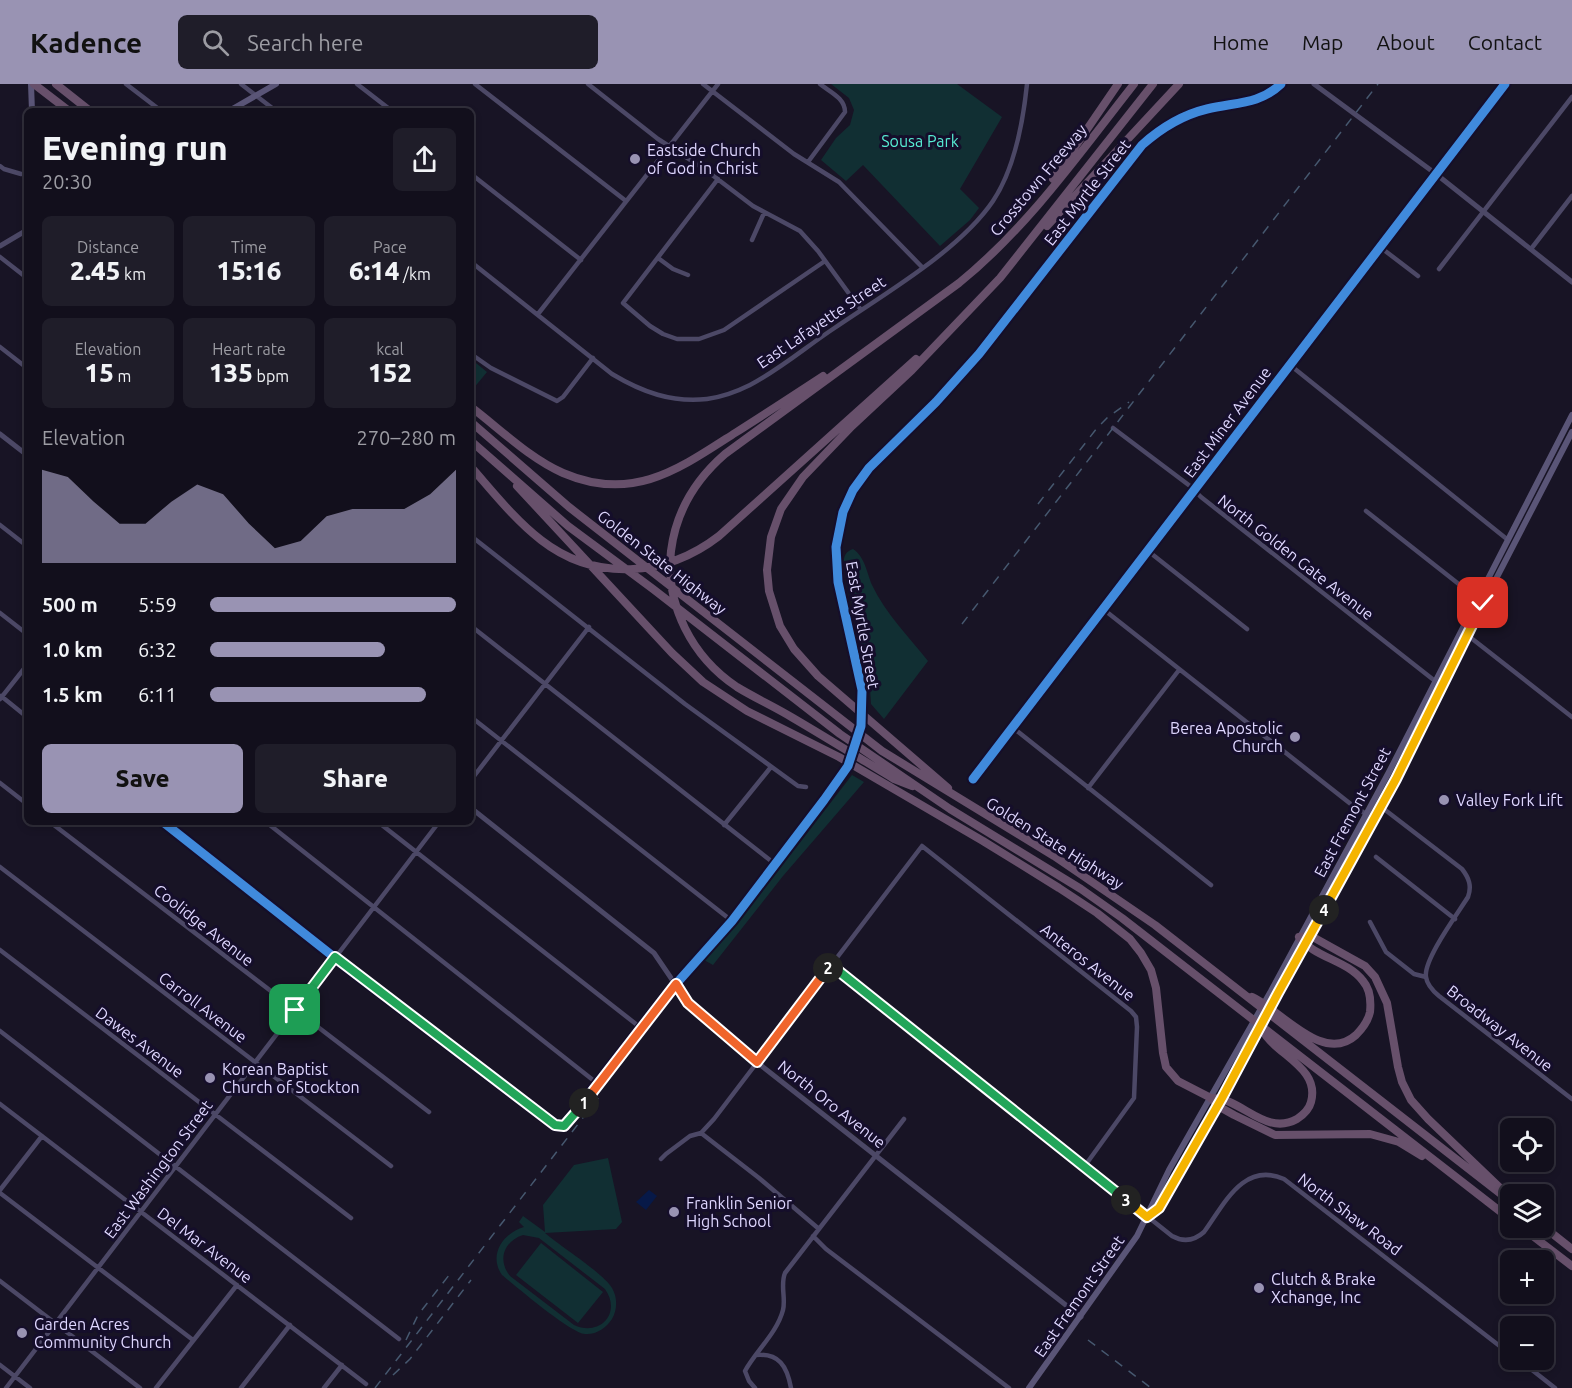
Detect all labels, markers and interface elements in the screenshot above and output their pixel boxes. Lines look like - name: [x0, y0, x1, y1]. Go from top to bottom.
- search box: [178, 15, 598, 69]
- icon: search: [199, 26, 232, 59]
- text: Kadence: [30, 27, 142, 58]
- text: Search here: [247, 30, 364, 55]
- text: Home: [1212, 30, 1269, 54]
- text: Map: [1302, 30, 1343, 54]
- text: About: [1376, 30, 1435, 54]
- text: Contact: [1468, 30, 1542, 54]
- street label: Crosstown Freeway: [986, 120, 1090, 239]
- button: share: [393, 128, 456, 191]
- text: Evening run: [42, 129, 228, 166]
- park label: Sousa Park: [881, 132, 959, 150]
- street label: East Myrtle Street: [1040, 135, 1134, 249]
- place label: Eastside Church of God in Christ: [647, 141, 761, 177]
- marker: Eastside Church of God in Christ: [628, 152, 642, 166]
- text: 20:30: [42, 170, 92, 193]
- text: Distance: [77, 238, 139, 256]
- text: Time: [231, 238, 267, 256]
- text: Pace: [373, 238, 407, 256]
- text: 2.45: [70, 256, 120, 285]
- text: 15:16: [216, 256, 282, 285]
- text: 6:14: [349, 256, 399, 285]
- text: km: [120, 265, 146, 283]
- text: /km: [399, 265, 431, 283]
- street label: East Lafayette Street: [753, 272, 889, 372]
- text: Elevation: [75, 340, 141, 358]
- text: Heart rate: [212, 340, 286, 358]
- text: kcal: [376, 340, 404, 358]
- text: 15: [85, 358, 114, 387]
- text: 135: [209, 358, 253, 387]
- text: 152: [368, 358, 412, 387]
- street label: East Miner Avenue: [1180, 363, 1274, 481]
- text: m: [114, 367, 131, 385]
- text: bpm: [253, 367, 289, 385]
- text: Elevation: [42, 426, 125, 449]
- text: 270–280 m: [357, 426, 456, 449]
- street label: North Golden Gate Avenue: [1215, 491, 1377, 623]
- street label: Golden State Highway: [594, 506, 730, 618]
- street label: East Myrtle Street: [843, 560, 883, 691]
- pin: [1457, 577, 1508, 628]
- icon: check: [1466, 586, 1499, 619]
- text: 500 m: [42, 593, 98, 616]
- text: 5:59: [138, 593, 177, 616]
- text: 1.0 km: [42, 638, 103, 661]
- text: 6:32: [138, 638, 177, 661]
- text: 1.5 km: [42, 683, 103, 706]
- text: 6:11: [138, 683, 177, 706]
- place label: Berea Apostolic Church: [1170, 719, 1284, 755]
- marker: Berea Apostolic Church: [1288, 730, 1302, 744]
- button: Save: [42, 744, 243, 813]
- button: Share: [255, 744, 456, 813]
- street label: East Fremont Street: [1310, 744, 1394, 880]
- place label: Valley Fork Lift: [1456, 791, 1563, 809]
- street label: Golden State Highway: [983, 793, 1127, 893]
- marker: Valley Fork Lift: [1437, 793, 1451, 807]
- street label: Coolidge Avenue: [151, 880, 257, 970]
- pin: 4: [1309, 895, 1339, 925]
- text: 4: [1319, 901, 1329, 919]
- street label: Anteros Avenue: [1037, 920, 1139, 1004]
- pin: 2: [813, 953, 843, 983]
- text: 2: [823, 959, 833, 977]
- street label: Carroll Avenue: [155, 968, 251, 1046]
- street label: Broadway Avenue: [1444, 981, 1556, 1075]
- pin: [269, 984, 320, 1035]
- icon: arrive: [278, 993, 311, 1026]
- street label: Dawes Avenue: [93, 1003, 187, 1081]
- street label: North Oro Avenue: [775, 1056, 889, 1152]
- place label: Korean Baptist Church of Stockton: [222, 1060, 360, 1096]
- marker: Korean Baptist Church of Stockton: [203, 1071, 217, 1085]
- pin: 1: [569, 1088, 599, 1118]
- text: 1: [579, 1094, 589, 1112]
- street label: East Washington Street: [100, 1096, 216, 1242]
- map controls: [1500, 1118, 1554, 1370]
- button: locate: [1500, 1118, 1554, 1172]
- street label: North Shaw Road: [1295, 1169, 1405, 1259]
- button: layers: [1500, 1184, 1554, 1238]
- pin: 3: [1111, 1185, 1141, 1215]
- text: 3: [1121, 1191, 1131, 1209]
- place label: Franklin Senior High School: [686, 1194, 792, 1230]
- street label: Del Mar Avenue: [154, 1204, 256, 1286]
- marker: Franklin Senior High School: [667, 1205, 681, 1219]
- street label: East Fremont Street: [1030, 1231, 1128, 1360]
- button: +: [1500, 1250, 1554, 1304]
- place label: Clutch & Brake Xchange, Inc: [1271, 1270, 1376, 1306]
- marker: Clutch & Brake Xchange, Inc: [1252, 1281, 1266, 1295]
- place label: Garden Acres Community Church: [34, 1315, 171, 1351]
- button: −: [1500, 1316, 1554, 1370]
- marker: Garden Acres Community Church: [15, 1326, 29, 1340]

